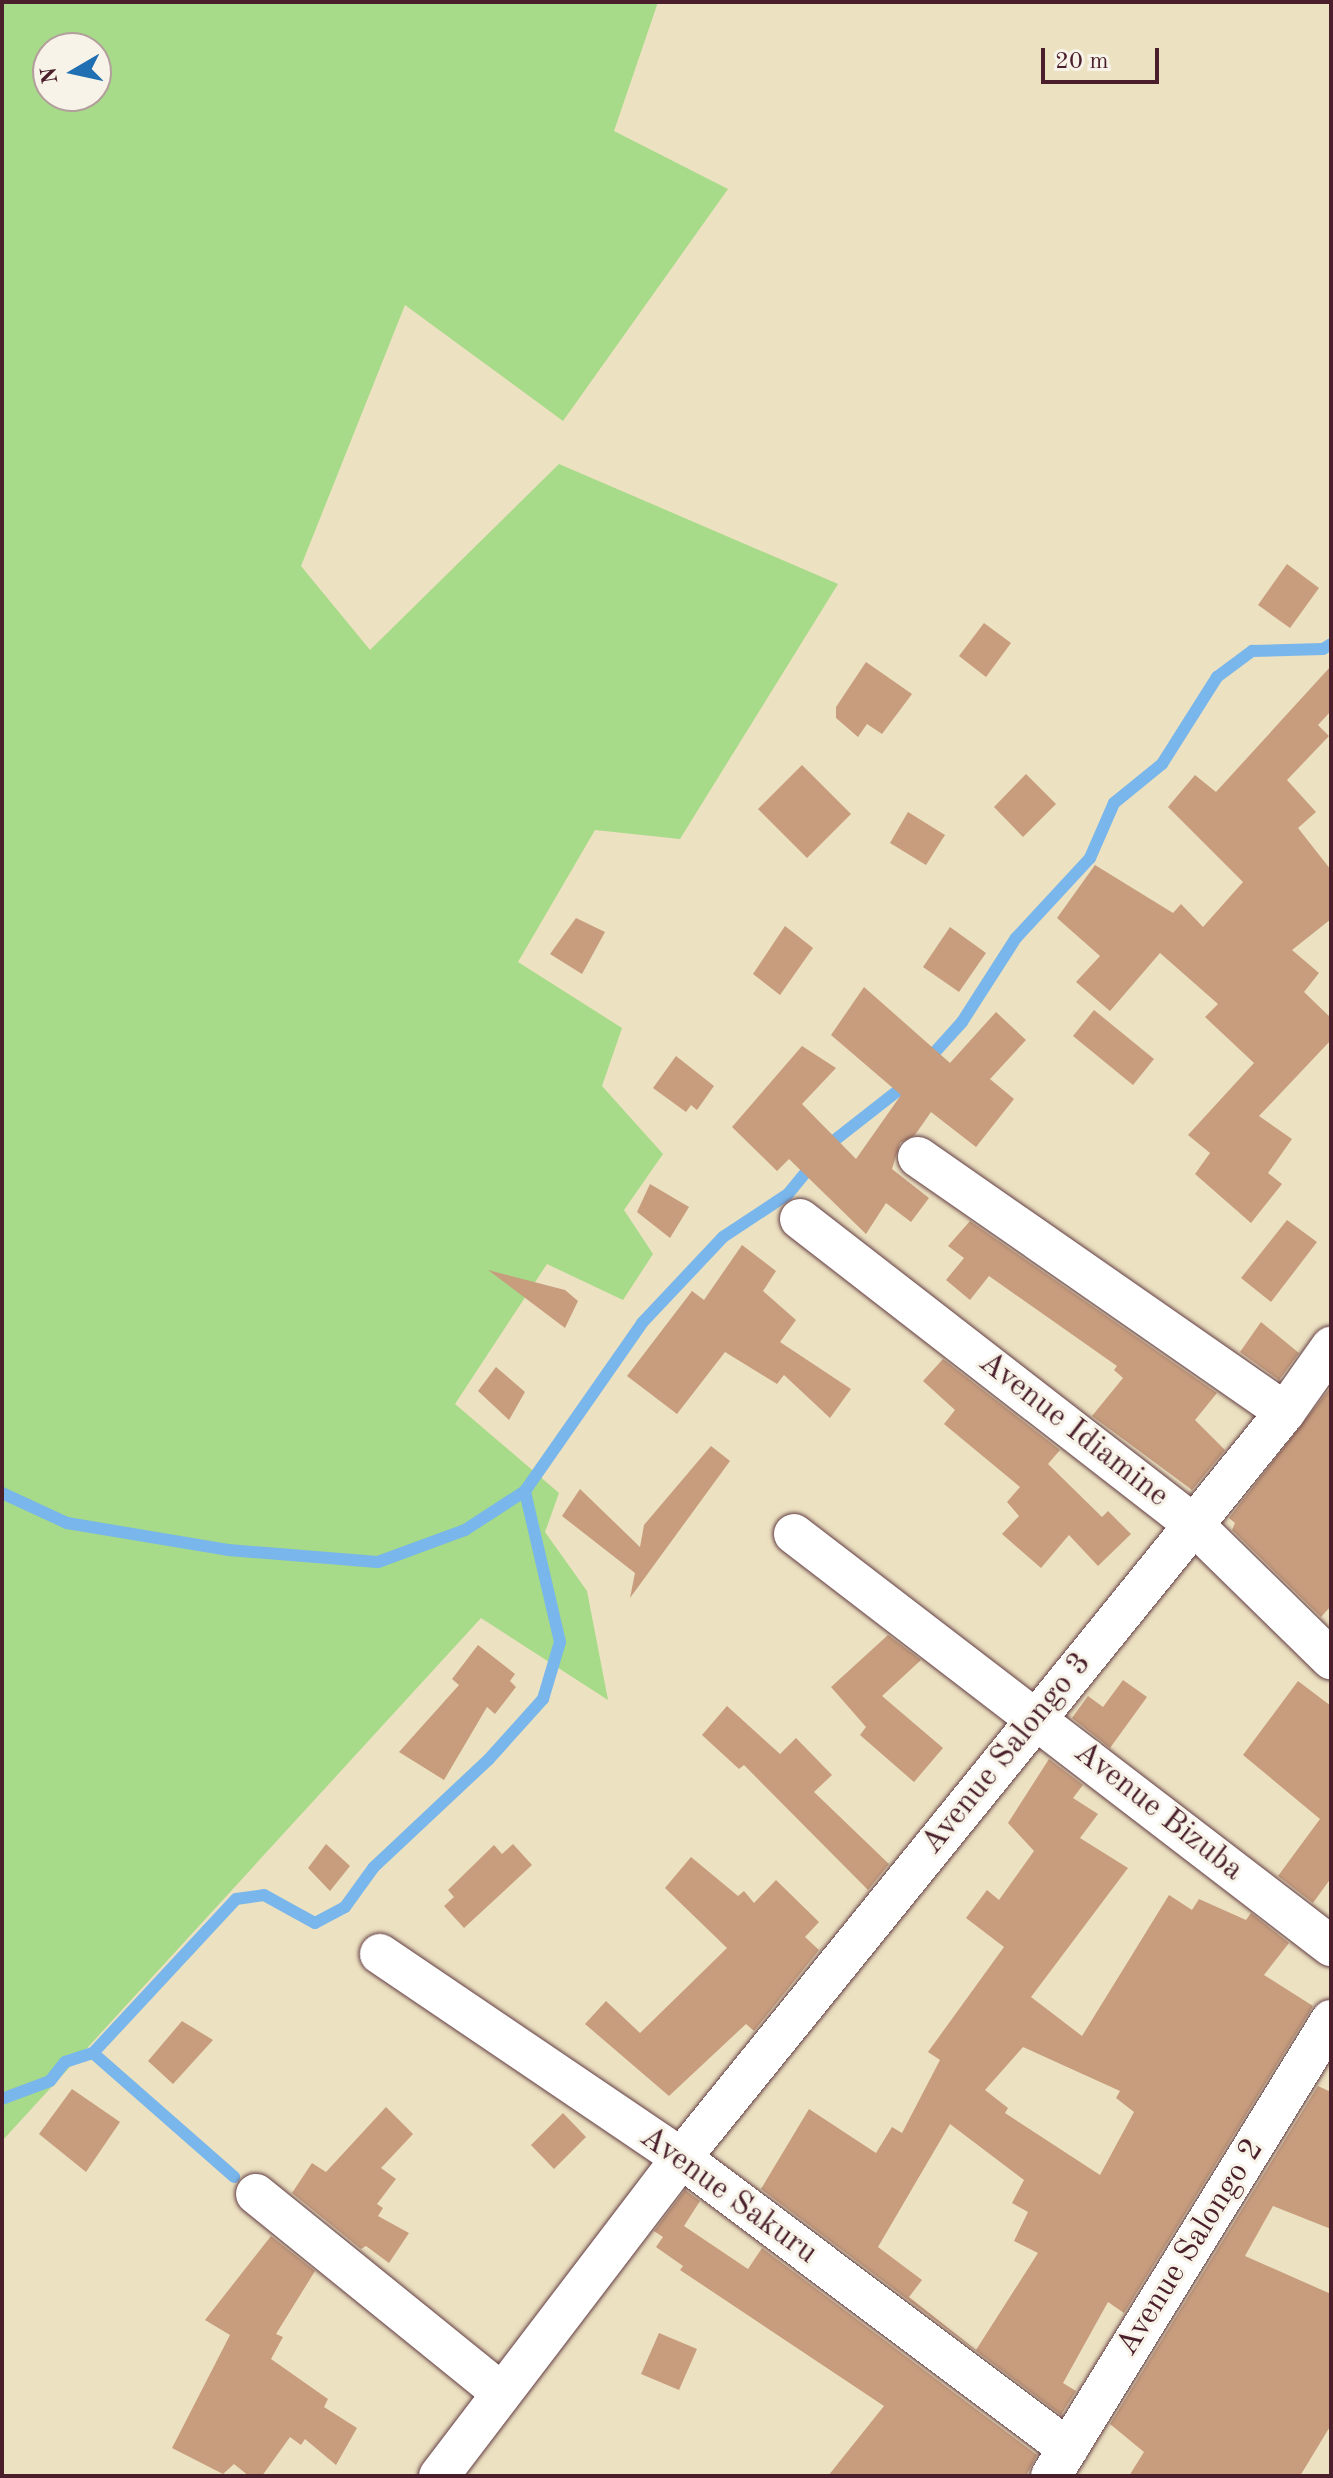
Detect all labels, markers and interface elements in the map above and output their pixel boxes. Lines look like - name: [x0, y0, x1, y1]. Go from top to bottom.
- north arrow: [32, 32, 112, 112]
- scale bar: [1045, 32, 1163, 82]
- text: 20 m: [1055, 50, 1109, 74]
- text: N: [38, 65, 62, 85]
- street label: Avenue Idiamine: [970, 1344, 1176, 1516]
- street label: Avenue Salongo 3: [914, 1645, 1100, 1863]
- street label: Avenue Bizuba: [1066, 1734, 1250, 1890]
- street label: Avenue Sakuru: [632, 2119, 824, 2273]
- street label: Avenue Salongo 2: [1109, 2132, 1273, 2364]

